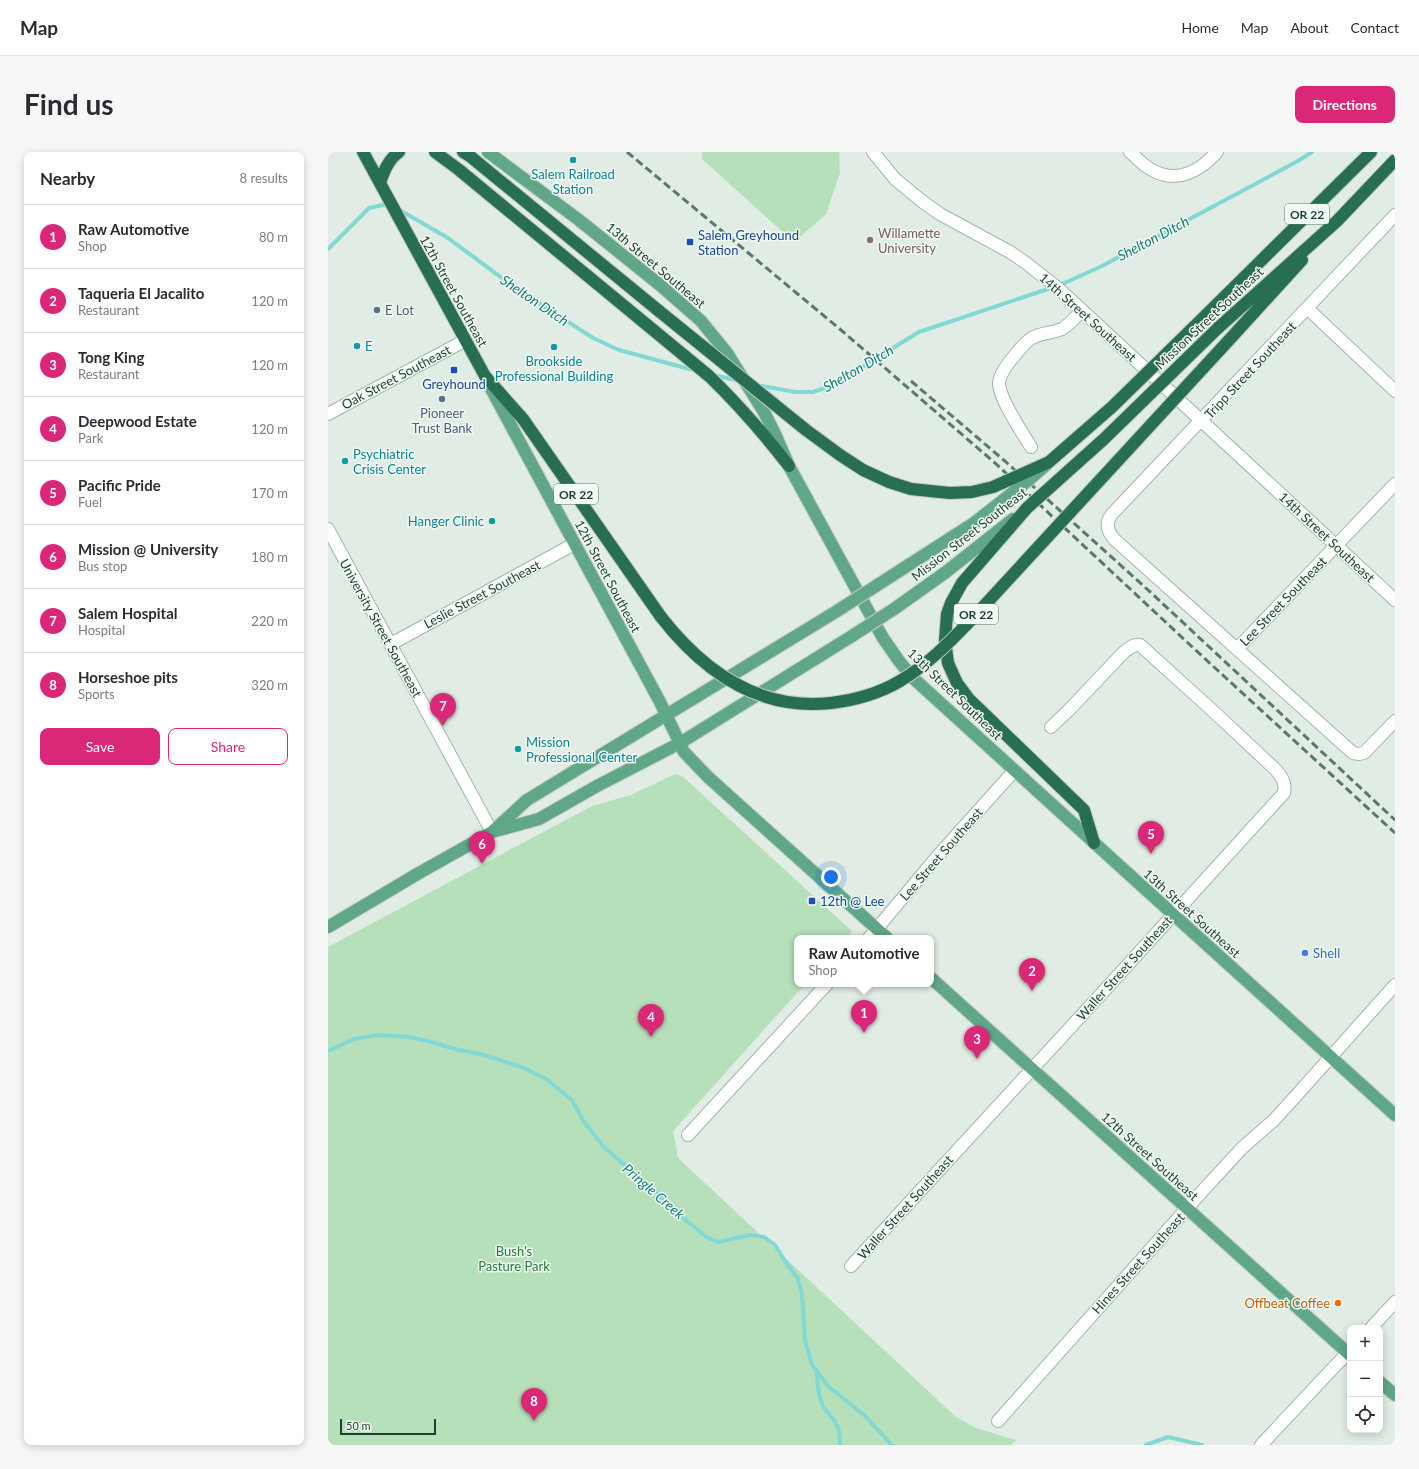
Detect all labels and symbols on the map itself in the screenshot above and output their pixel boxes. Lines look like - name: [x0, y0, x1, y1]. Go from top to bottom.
- marker: Salem Railroad Station: [568, 155, 578, 165]
- place label: Salem Railroad Station: [531, 166, 615, 197]
- road number: OR 22: [1285, 204, 1329, 224]
- water label: Shelton Ditch: [1114, 212, 1192, 264]
- street label: 13th Street Southeast: [603, 219, 709, 312]
- place label: Willamette University: [878, 225, 940, 256]
- place label: Salem Greyhound Station: [698, 227, 799, 258]
- street label: 12th Street Southeast: [417, 232, 491, 350]
- marker: Willamette University: [865, 235, 875, 245]
- marker: Salem Greyhound Station: [685, 237, 695, 247]
- street label: Mission Street Southeast: [1152, 263, 1267, 372]
- street label: 14th Street Southeast: [1036, 269, 1140, 365]
- water label: Shelton Ditch: [498, 271, 572, 329]
- place label: E Lot: [385, 302, 414, 318]
- marker: E Lot: [372, 305, 382, 315]
- street label: Tripp Street Southeast: [1201, 318, 1299, 422]
- place label: E: [365, 338, 373, 354]
- street label: Oak Street Southeast: [339, 341, 454, 413]
- marker: E: [352, 341, 362, 351]
- water label: Shelton Ditch: [820, 341, 896, 395]
- marker: Brookside Professional Building: [549, 342, 559, 352]
- place label: Brookside Professional Building: [495, 353, 614, 384]
- marker: Greyhound: [449, 365, 459, 375]
- place label: Greyhound: [422, 376, 486, 392]
- marker: Pioneer Trust Bank: [437, 394, 447, 404]
- place label: Pioneer Trust Bank: [412, 405, 473, 436]
- place label: Psychiatric Crisis Center: [353, 446, 426, 477]
- marker: Psychiatric Crisis Center: [340, 456, 350, 466]
- road number: OR 22: [554, 484, 598, 504]
- street label: Mission Street Southeast: [908, 484, 1030, 584]
- street label: 14th Street Southeast: [1276, 489, 1378, 586]
- place label: Hanger Clinic: [408, 513, 484, 529]
- marker: Hanger Clinic: [487, 516, 497, 526]
- street label: 12th Street Southeast: [572, 517, 645, 635]
- street label: Lee Street Southeast: [1236, 553, 1330, 649]
- street label: University Street Southeast: [336, 556, 426, 700]
- street label: Leslie Street Southeast: [421, 556, 543, 632]
- road number: OR 22: [954, 604, 998, 624]
- street label: 13th Street Southeast: [904, 645, 1006, 743]
- pin: 7: [430, 693, 456, 726]
- place label: Mission Professional Center: [526, 734, 638, 765]
- marker: Mission Professional Center: [513, 744, 523, 754]
- street label: Lee Street Southeast: [896, 804, 986, 904]
- pin: 5: [1138, 821, 1164, 854]
- pin: 6: [469, 831, 495, 864]
- street label: 13th Street Southeast: [1140, 865, 1244, 961]
- your location: [821, 867, 841, 887]
- place label: 12th @ Lee: [820, 893, 885, 909]
- marker: 12th @ Lee: [807, 896, 817, 906]
- street label: Waller Street Southeast: [1073, 912, 1175, 1023]
- place label: Shell: [1313, 945, 1340, 961]
- marker: Shell: [1300, 948, 1310, 958]
- pin: 2: [1019, 958, 1045, 991]
- pin: 1: [851, 1000, 877, 1033]
- pin: 4: [638, 1004, 664, 1037]
- pin: 3: [964, 1026, 990, 1059]
- street label: 12th Street Southeast: [1098, 1108, 1202, 1204]
- street label: Waller Street Southeast: [854, 1151, 956, 1262]
- water label: Pringle Creek: [620, 1160, 689, 1223]
- street label: Hines Street Southeast: [1088, 1209, 1188, 1317]
- park label: Bush's Pasture Park: [478, 1243, 550, 1274]
- place label: Offbeat Coffee: [1244, 1295, 1330, 1311]
- marker: Offbeat Coffee: [1333, 1298, 1343, 1308]
- pin: 8: [521, 1388, 547, 1421]
- scale bar: [340, 1417, 436, 1436]

